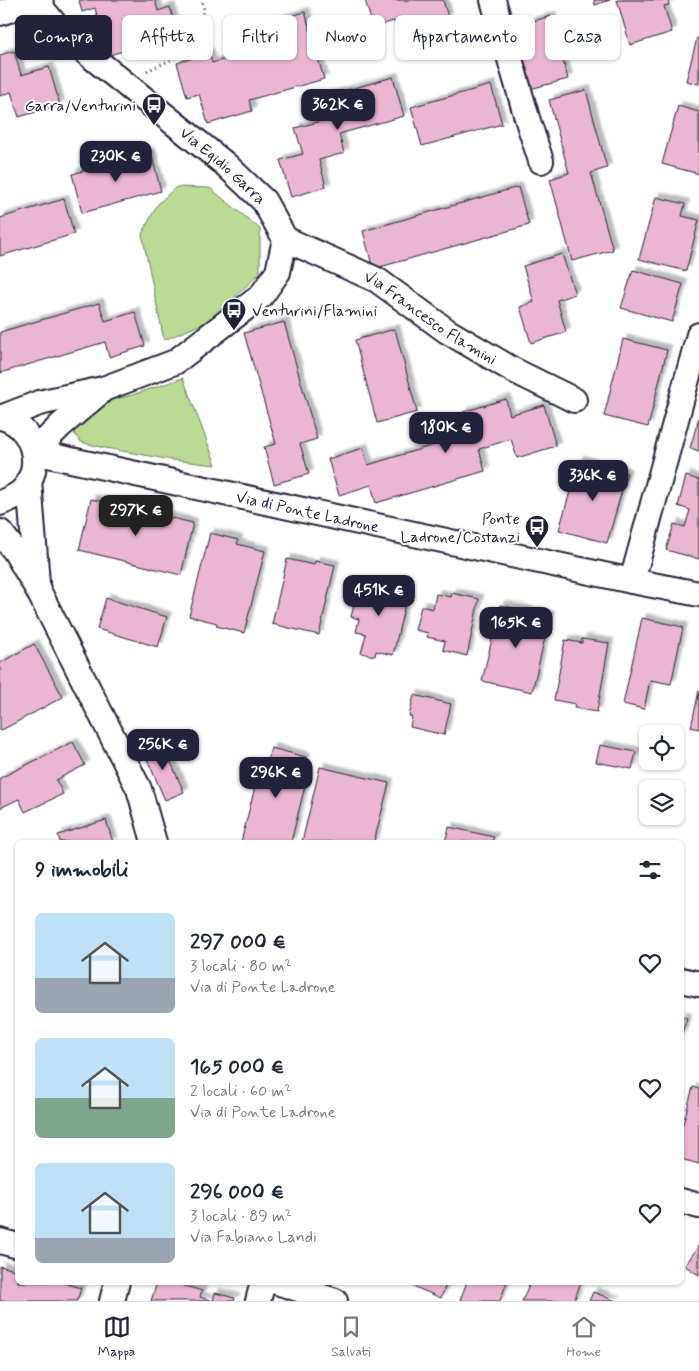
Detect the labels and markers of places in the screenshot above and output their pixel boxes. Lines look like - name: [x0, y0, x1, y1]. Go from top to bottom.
- pin: 362K €: [297, 88, 379, 131]
- bus stop icon: Garra/Venturini: [141, 92, 167, 126]
- place label: Garra/Venturini: [25, 96, 136, 117]
- pin: 230K €: [75, 140, 157, 183]
- bus stop icon: Venturini/Flamini: [221, 297, 247, 331]
- place label: Venturini/Flamini: [252, 301, 377, 322]
- pin: 180K €: [405, 412, 487, 454]
- pin: 336K €: [552, 460, 634, 502]
- pin: 297K €: [95, 494, 177, 537]
- place label: Ponte Ladrone/Costanzi: [401, 509, 520, 548]
- bus stop icon: Ponte Ladrone/Costanzi: [524, 514, 550, 548]
- pin: 451K €: [338, 574, 420, 617]
- pin: 165K €: [475, 606, 557, 649]
- pin: 256K €: [122, 728, 204, 771]
- pin: 296K €: [235, 756, 317, 799]

